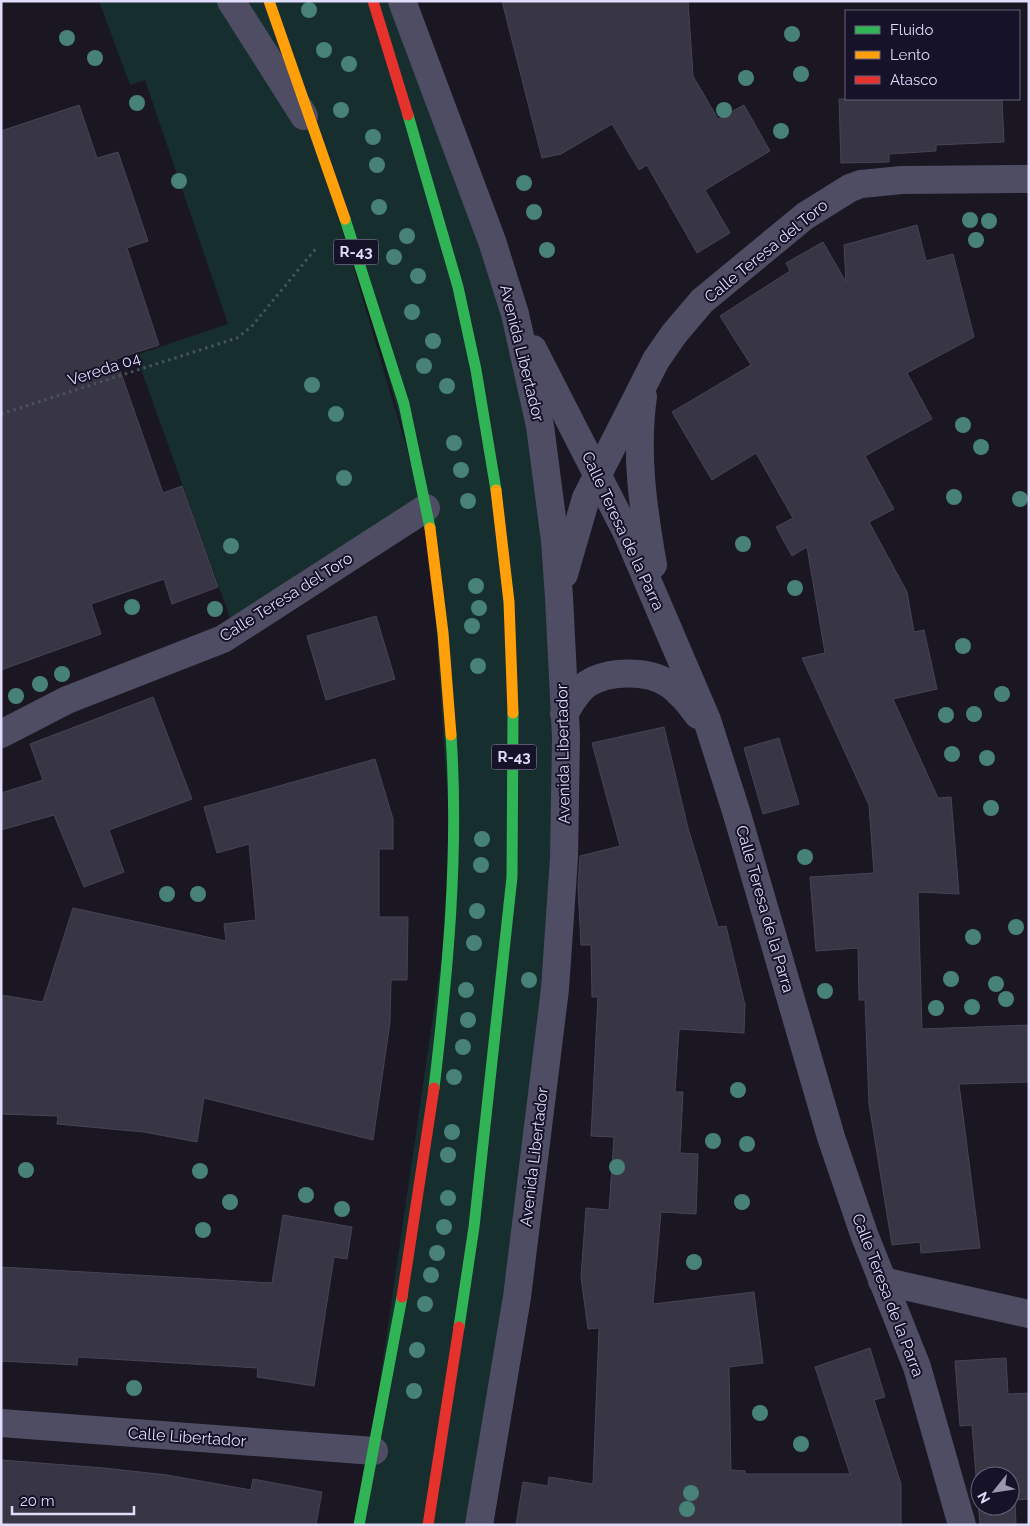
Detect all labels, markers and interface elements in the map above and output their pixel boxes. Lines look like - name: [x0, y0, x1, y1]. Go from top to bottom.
- legend: [845, 10, 1020, 100]
- text: Fluido: [890, 21, 933, 39]
- text: Lento: [890, 46, 930, 64]
- text: Atasco: [890, 71, 937, 89]
- street label: Calle Teresa del Toro: [700, 195, 832, 307]
- road number: R-43: [334, 240, 378, 264]
- street label: Avenida Libertador: [496, 283, 548, 424]
- street label: Vereda 04: [65, 348, 143, 390]
- street label: Calle Teresa de la Parra: [578, 449, 668, 613]
- street label: Calle Teresa del Toro: [216, 548, 356, 646]
- street label: Avenida Libertador: [552, 683, 574, 824]
- road number: R-43: [492, 744, 536, 770]
- street label: Calle Teresa de la Parra: [732, 823, 798, 995]
- street label: Avenida Libertador: [516, 1086, 552, 1228]
- street label: Calle Teresa de la Parra: [848, 1211, 928, 1379]
- street label: Calle Libertador: [127, 1423, 247, 1451]
- north arrow: [970, 1466, 1020, 1516]
- scale bar: [12, 1484, 135, 1516]
- text: N: [974, 1489, 993, 1506]
- text: 20 m: [20, 1492, 55, 1510]

